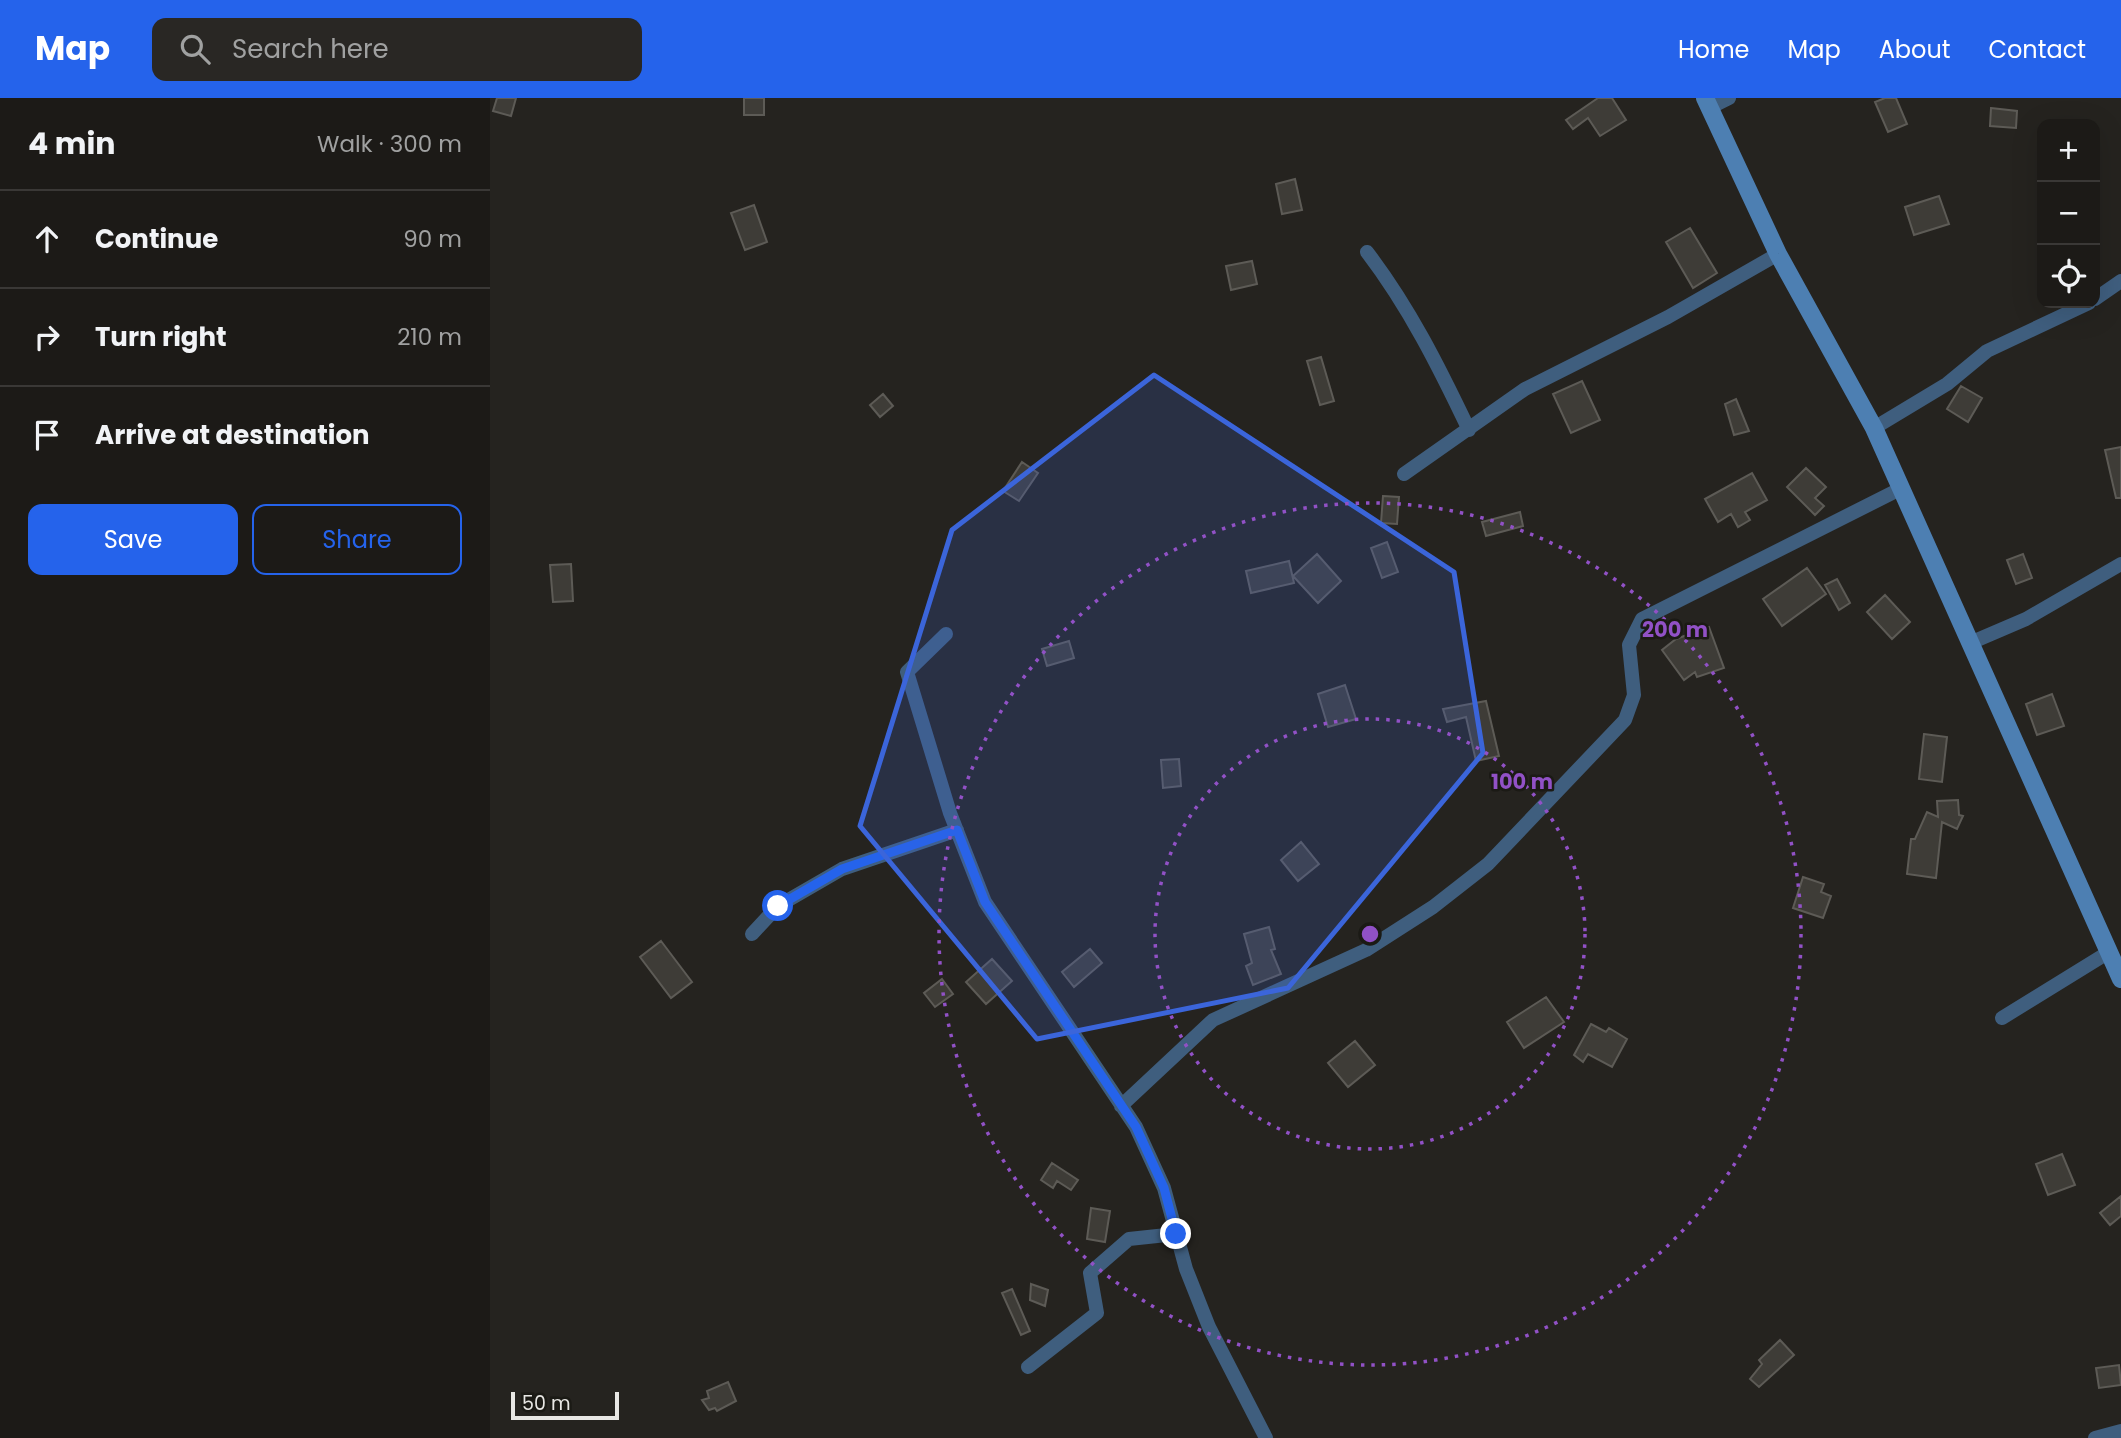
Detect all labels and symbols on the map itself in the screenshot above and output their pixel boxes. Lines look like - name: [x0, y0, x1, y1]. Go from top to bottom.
- text: 200 m: [1642, 615, 1708, 644]
- text: 100 m: [1491, 767, 1553, 796]
- route start: [762, 890, 793, 921]
- centre of rings: [1358, 922, 1382, 946]
- route end: [1160, 1218, 1191, 1249]
- scale bar: [511, 1389, 620, 1421]

